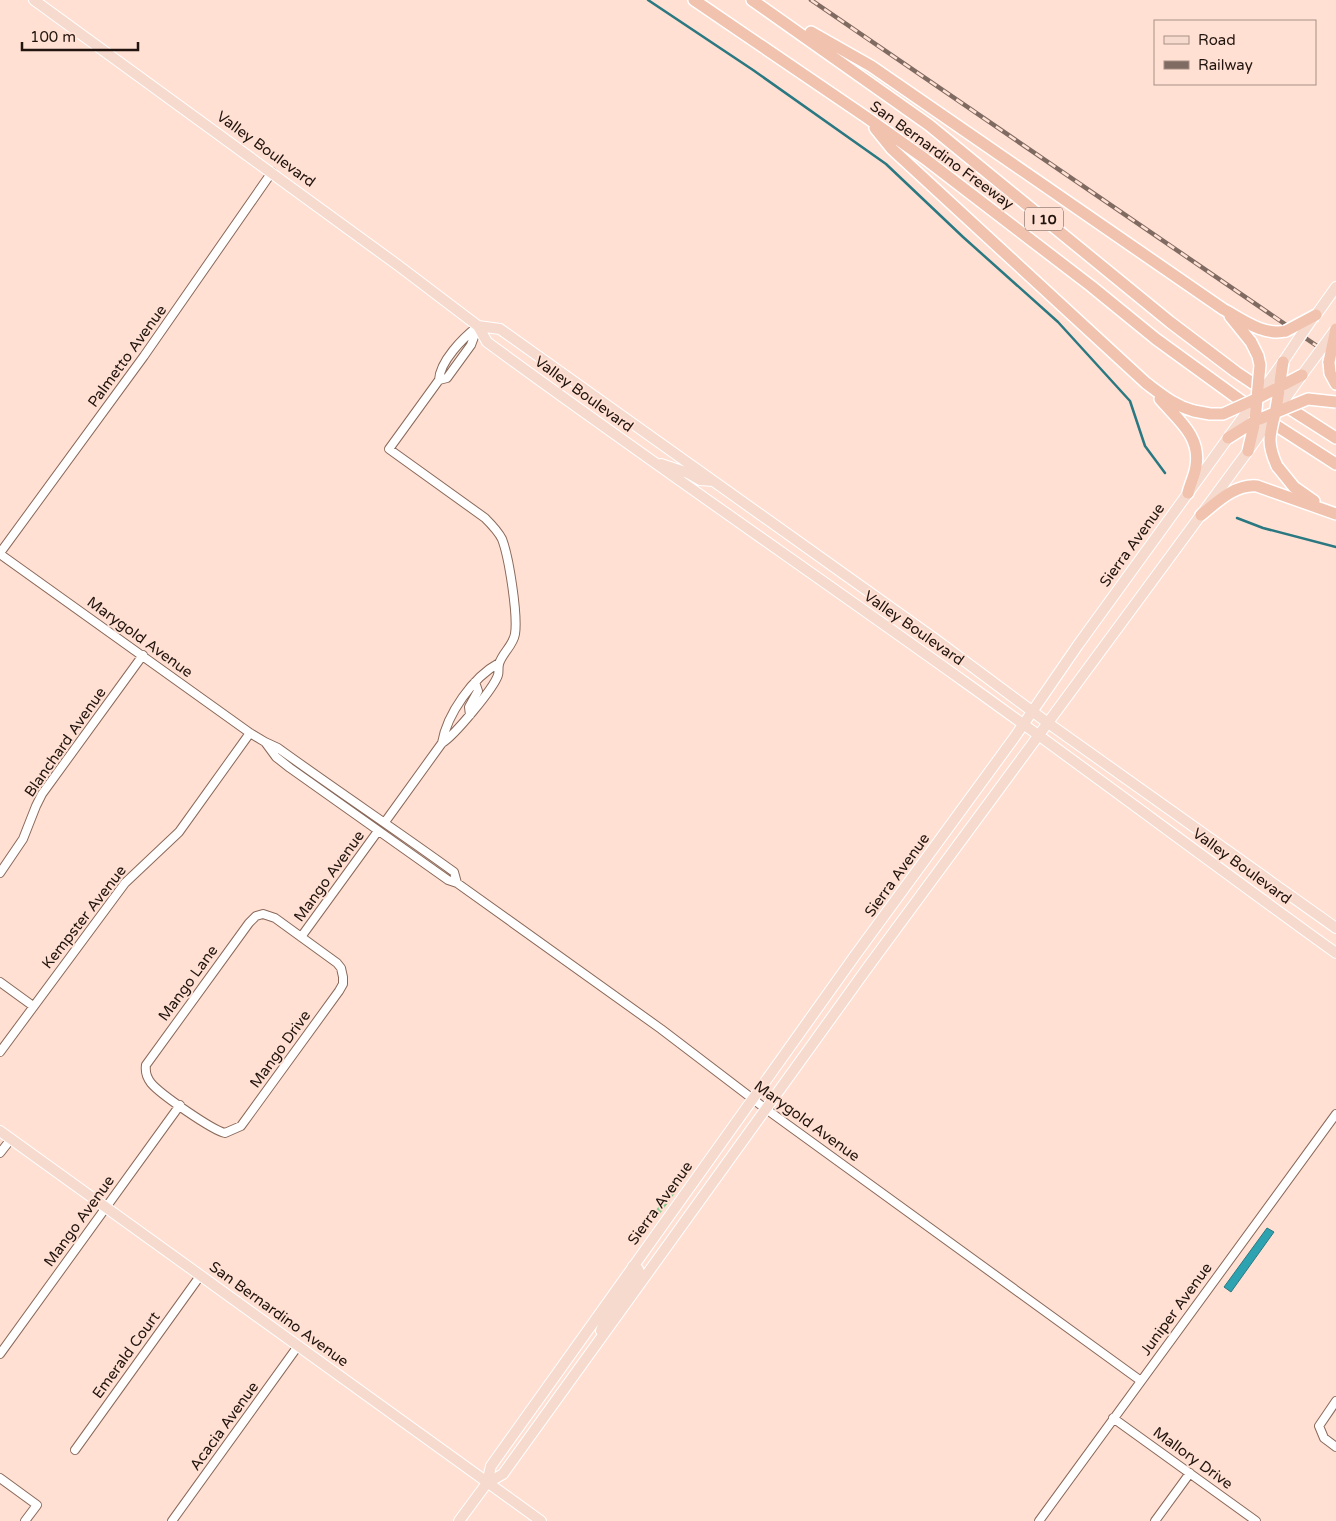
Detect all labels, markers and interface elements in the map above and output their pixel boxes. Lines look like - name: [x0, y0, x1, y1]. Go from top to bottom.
- scale bar: [22, 20, 139, 52]
- legend: [1154, 20, 1316, 85]
- text: 100 m: [30, 28, 76, 46]
- text: Road: [1198, 31, 1236, 49]
- text: Railway: [1198, 56, 1253, 74]
- street label: San Bernardino Freeway: [867, 97, 1017, 213]
- street label: Valley Boulevard: [213, 107, 319, 191]
- road number: I 10: [1025, 208, 1063, 230]
- street label: Palmetto Avenue: [84, 301, 170, 411]
- street label: Valley Boulevard: [531, 352, 637, 436]
- street label: Sierra Avenue: [1096, 500, 1168, 590]
- street label: Valley Boulevard: [861, 587, 967, 669]
- street label: Marygold Avenue: [84, 593, 196, 681]
- street label: Blanchard Avenue: [20, 684, 110, 800]
- street label: Valley Boulevard: [1189, 824, 1295, 908]
- street label: Mango Avenue: [290, 827, 368, 925]
- street label: Sierra Avenue: [861, 830, 933, 920]
- street label: Kempster Avenue: [38, 862, 130, 972]
- street label: Mango Lane: [154, 942, 222, 1024]
- street label: Mango Drive: [246, 1007, 314, 1091]
- street label: Marygold Avenue: [751, 1077, 863, 1165]
- street label: Sierra Avenue: [624, 1158, 696, 1248]
- street label: Mango Avenue: [40, 1172, 118, 1270]
- street label: San Bernardino Avenue: [206, 1258, 352, 1370]
- street label: Juniper Avenue: [1136, 1259, 1216, 1359]
- street label: Emerald Court: [88, 1308, 164, 1402]
- street label: Acacia Avenue: [186, 1378, 262, 1474]
- street label: Mallory Drive: [1150, 1423, 1236, 1493]

